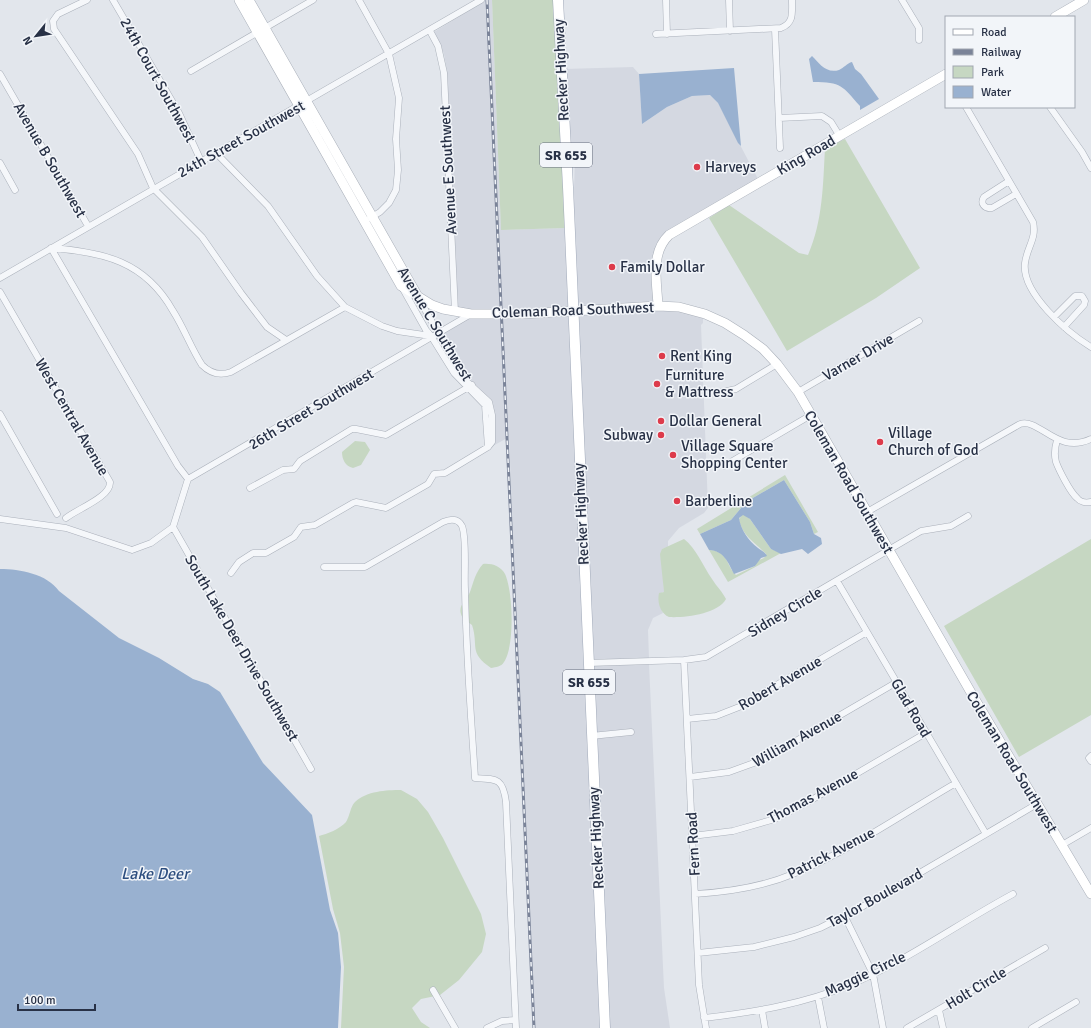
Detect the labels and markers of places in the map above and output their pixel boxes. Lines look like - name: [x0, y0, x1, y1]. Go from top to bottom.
- place label: Harveys: [705, 158, 757, 176]
- marker: Harveys: [692, 162, 702, 172]
- place label: Family Dollar: [620, 258, 705, 276]
- marker: Family Dollar: [607, 262, 617, 272]
- place label: Rent King: [670, 347, 732, 365]
- marker: Rent King: [657, 351, 667, 361]
- place label: Furniture & Mattress: [665, 366, 734, 401]
- marker: Furniture & Mattress: [652, 379, 662, 389]
- place label: Dollar General: [669, 412, 762, 430]
- marker: Dollar General: [656, 416, 666, 426]
- place label: Village Church of God: [888, 424, 979, 459]
- place label: Subway: [603, 426, 653, 444]
- marker: Subway: [656, 430, 666, 440]
- place label: Village Square Shopping Center: [681, 437, 788, 472]
- marker: Village Church of God: [875, 437, 885, 447]
- marker: Village Square Shopping Center: [668, 450, 678, 460]
- place label: Barberline: [685, 492, 752, 510]
- marker: Barberline: [672, 496, 682, 506]

